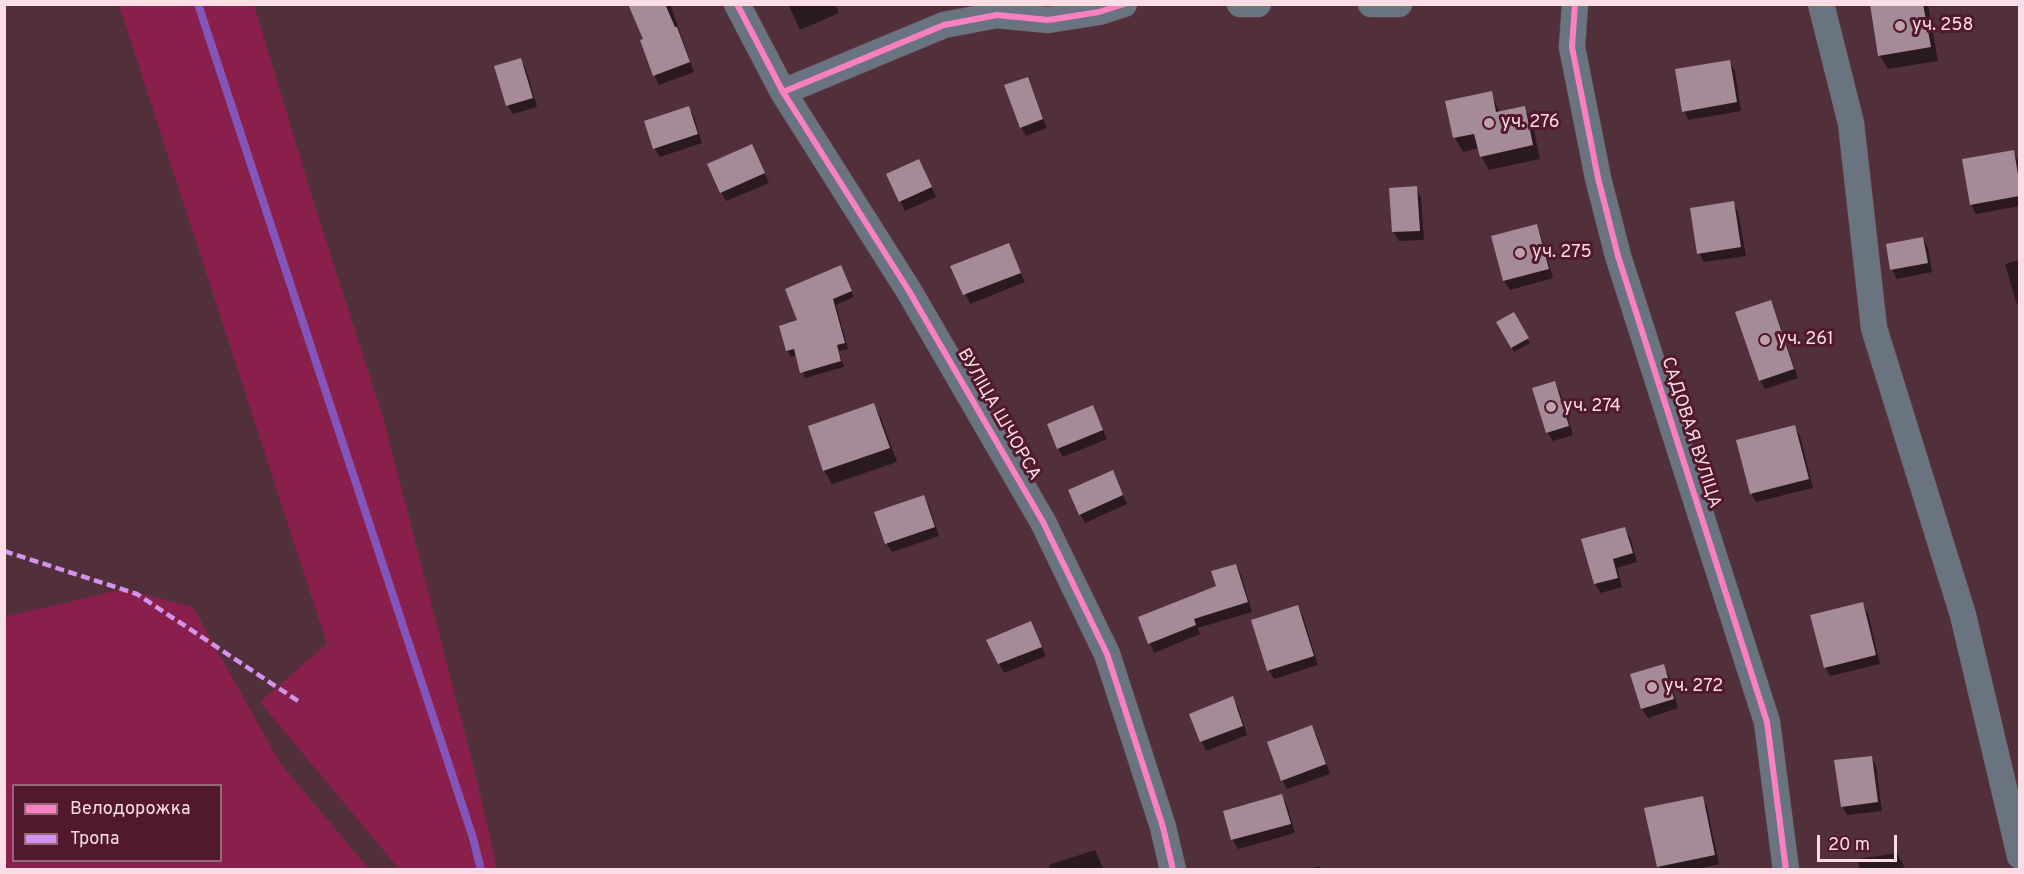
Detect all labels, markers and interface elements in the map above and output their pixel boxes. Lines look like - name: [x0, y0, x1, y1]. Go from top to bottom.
- place label: уч. 258: [1912, 15, 1974, 37]
- marker: уч. 258: [1893, 19, 1907, 33]
- place label: уч. 276: [1501, 112, 1559, 134]
- marker: уч. 276: [1482, 116, 1496, 130]
- place label: уч. 275: [1532, 242, 1592, 264]
- marker: уч. 275: [1513, 246, 1527, 260]
- place label: уч. 261: [1777, 329, 1834, 351]
- marker: уч. 261: [1758, 333, 1772, 347]
- street label: ВУЛІЦА ШЧОРСА: [951, 345, 1045, 485]
- street label: САДОВАЯ ВУЛІЦА: [1655, 355, 1725, 511]
- place label: уч. 274: [1563, 396, 1621, 418]
- marker: уч. 274: [1544, 400, 1558, 414]
- place label: уч. 272: [1664, 676, 1723, 698]
- marker: уч. 272: [1645, 680, 1659, 694]
- legend: [12, 784, 222, 862]
- text: Велодорожка: [70, 798, 190, 821]
- scale bar: [1820, 823, 1900, 861]
- text: Тропа: [70, 828, 119, 851]
- text: 20 m: [1828, 834, 1870, 857]

